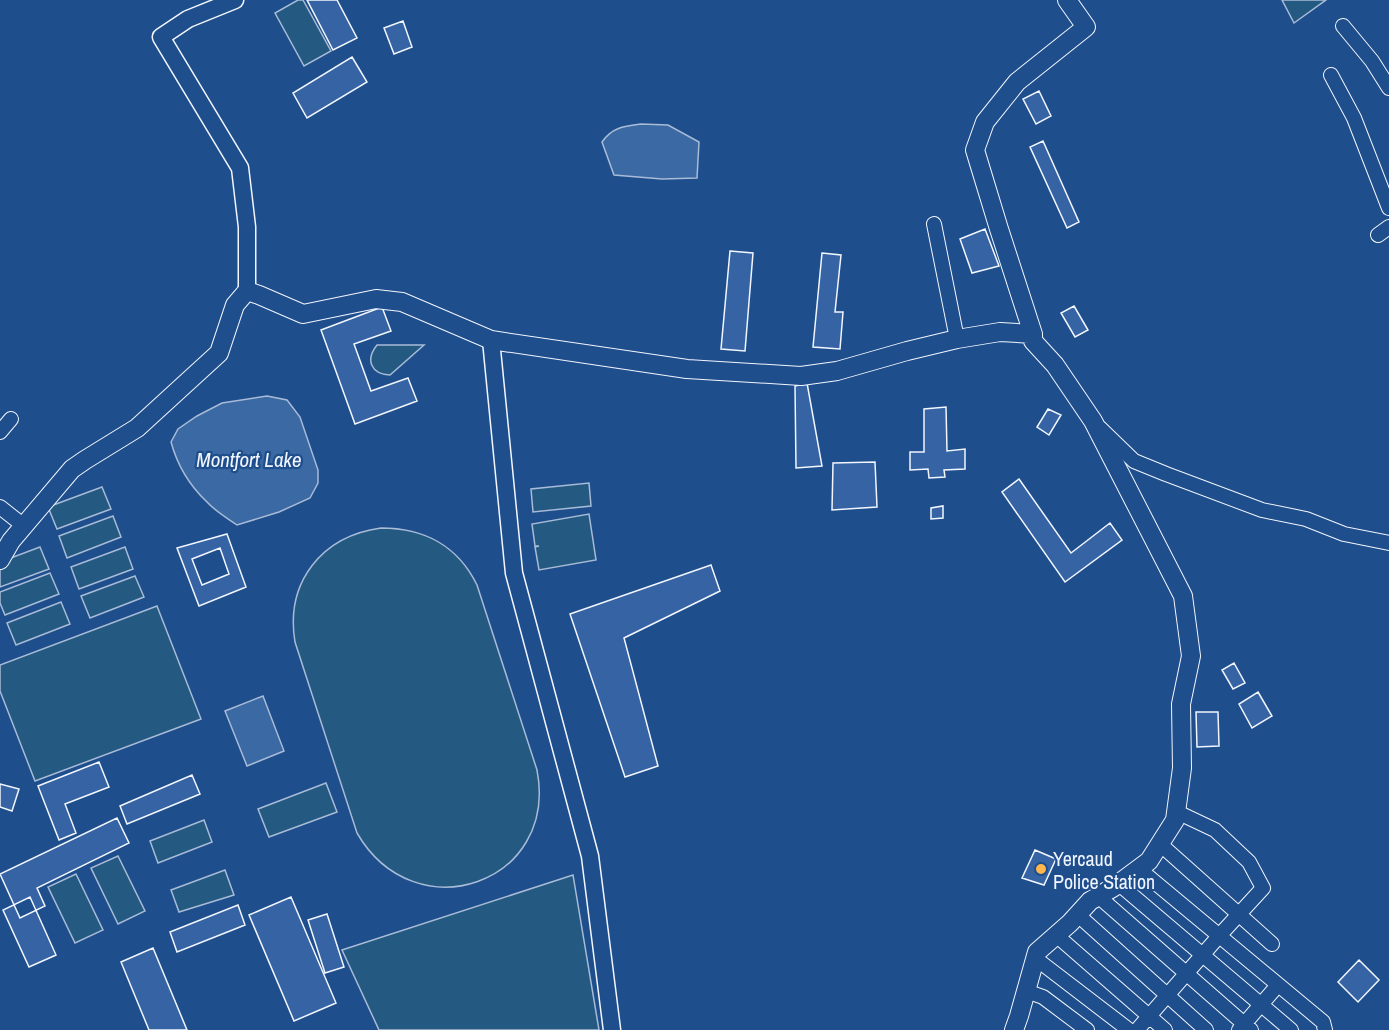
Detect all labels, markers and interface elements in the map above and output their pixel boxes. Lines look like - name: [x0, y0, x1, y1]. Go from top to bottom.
- water label: Montfort Lake: [196, 445, 302, 474]
- place label: Yercaud Police Station: [1053, 845, 1155, 895]
- marker: Yercaud Police Station: [1034, 862, 1048, 876]

